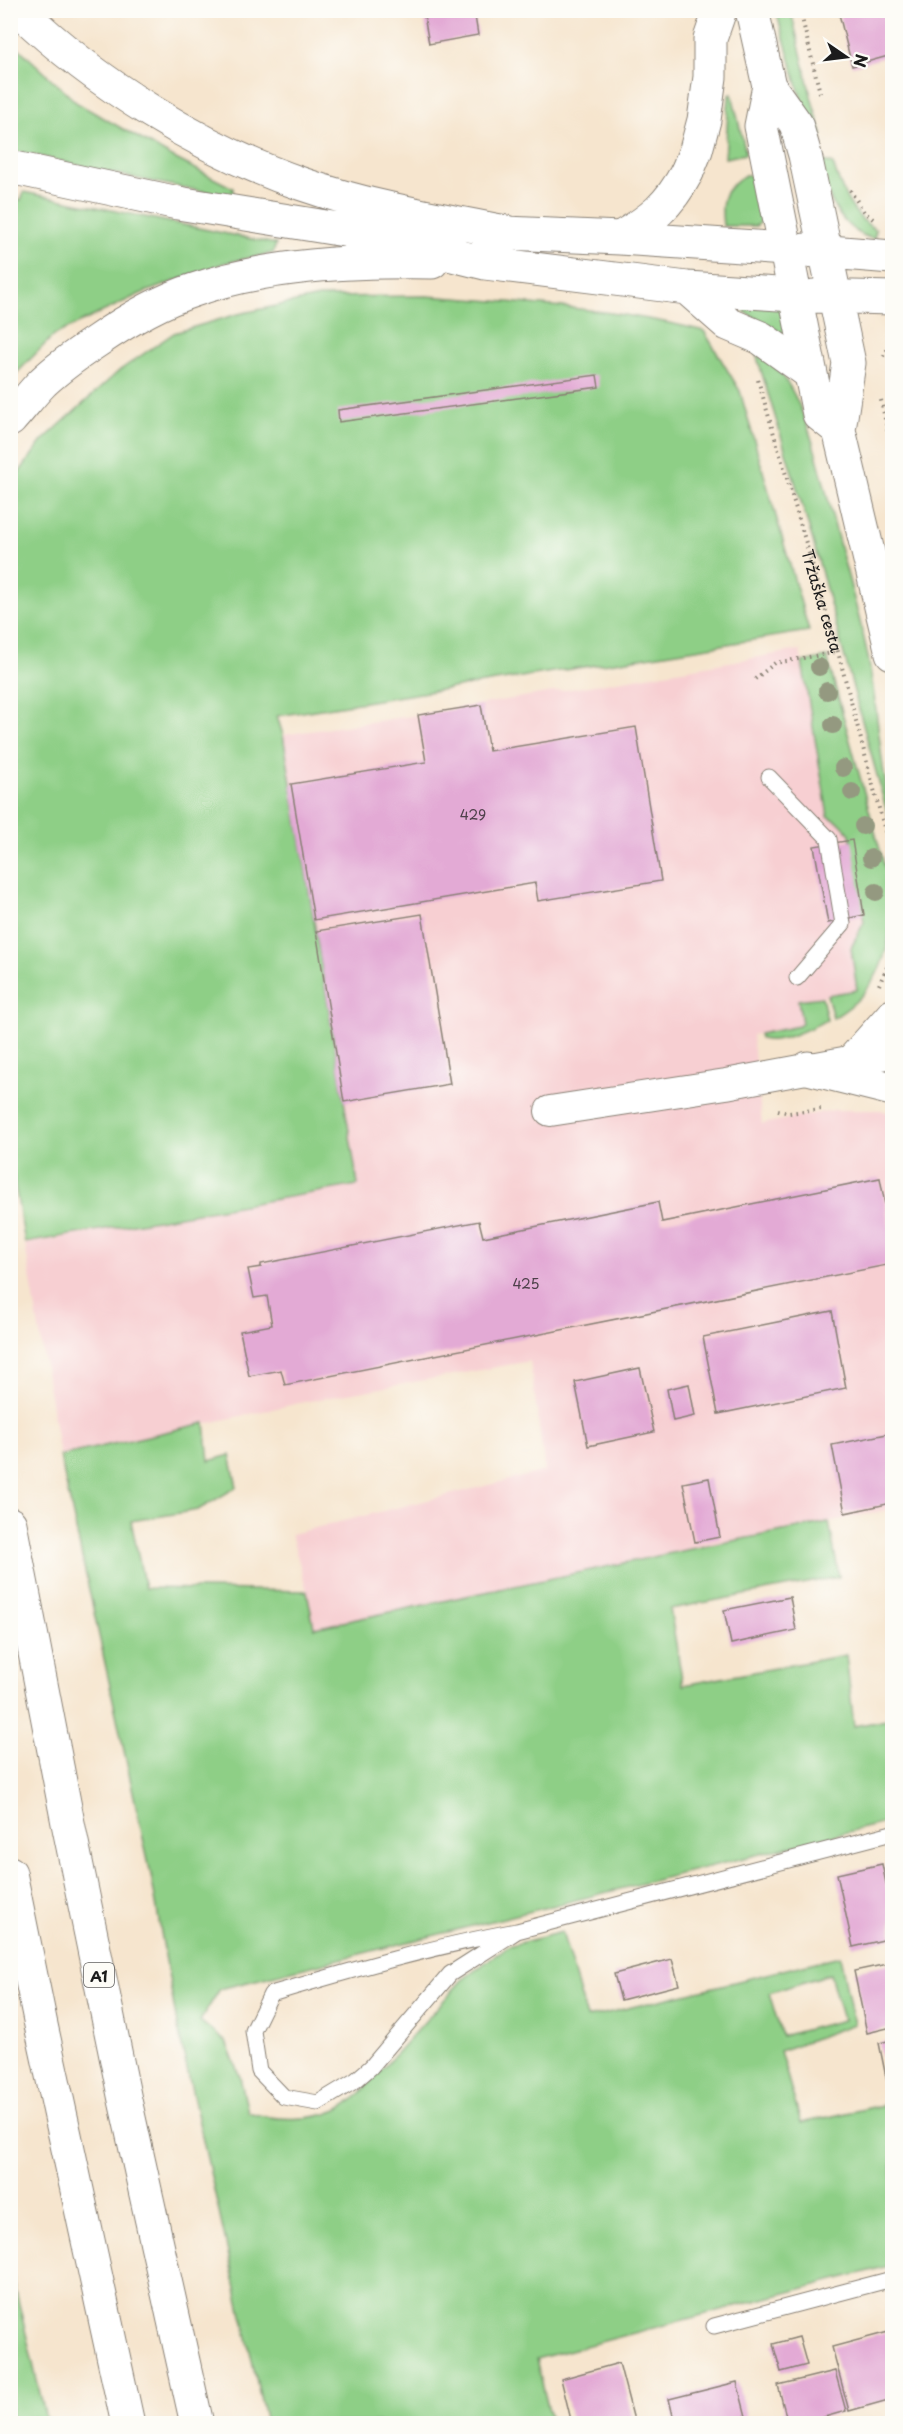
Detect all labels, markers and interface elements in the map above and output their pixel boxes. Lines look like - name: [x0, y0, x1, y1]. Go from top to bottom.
- north arrow: [816, 27, 876, 87]
- text: N: [848, 52, 875, 70]
- street label: Tržaška cesta: [796, 546, 849, 655]
- house number: 429: [460, 804, 486, 825]
- house number: 425: [512, 1273, 540, 1294]
- road number: A1: [84, 1963, 114, 1987]

